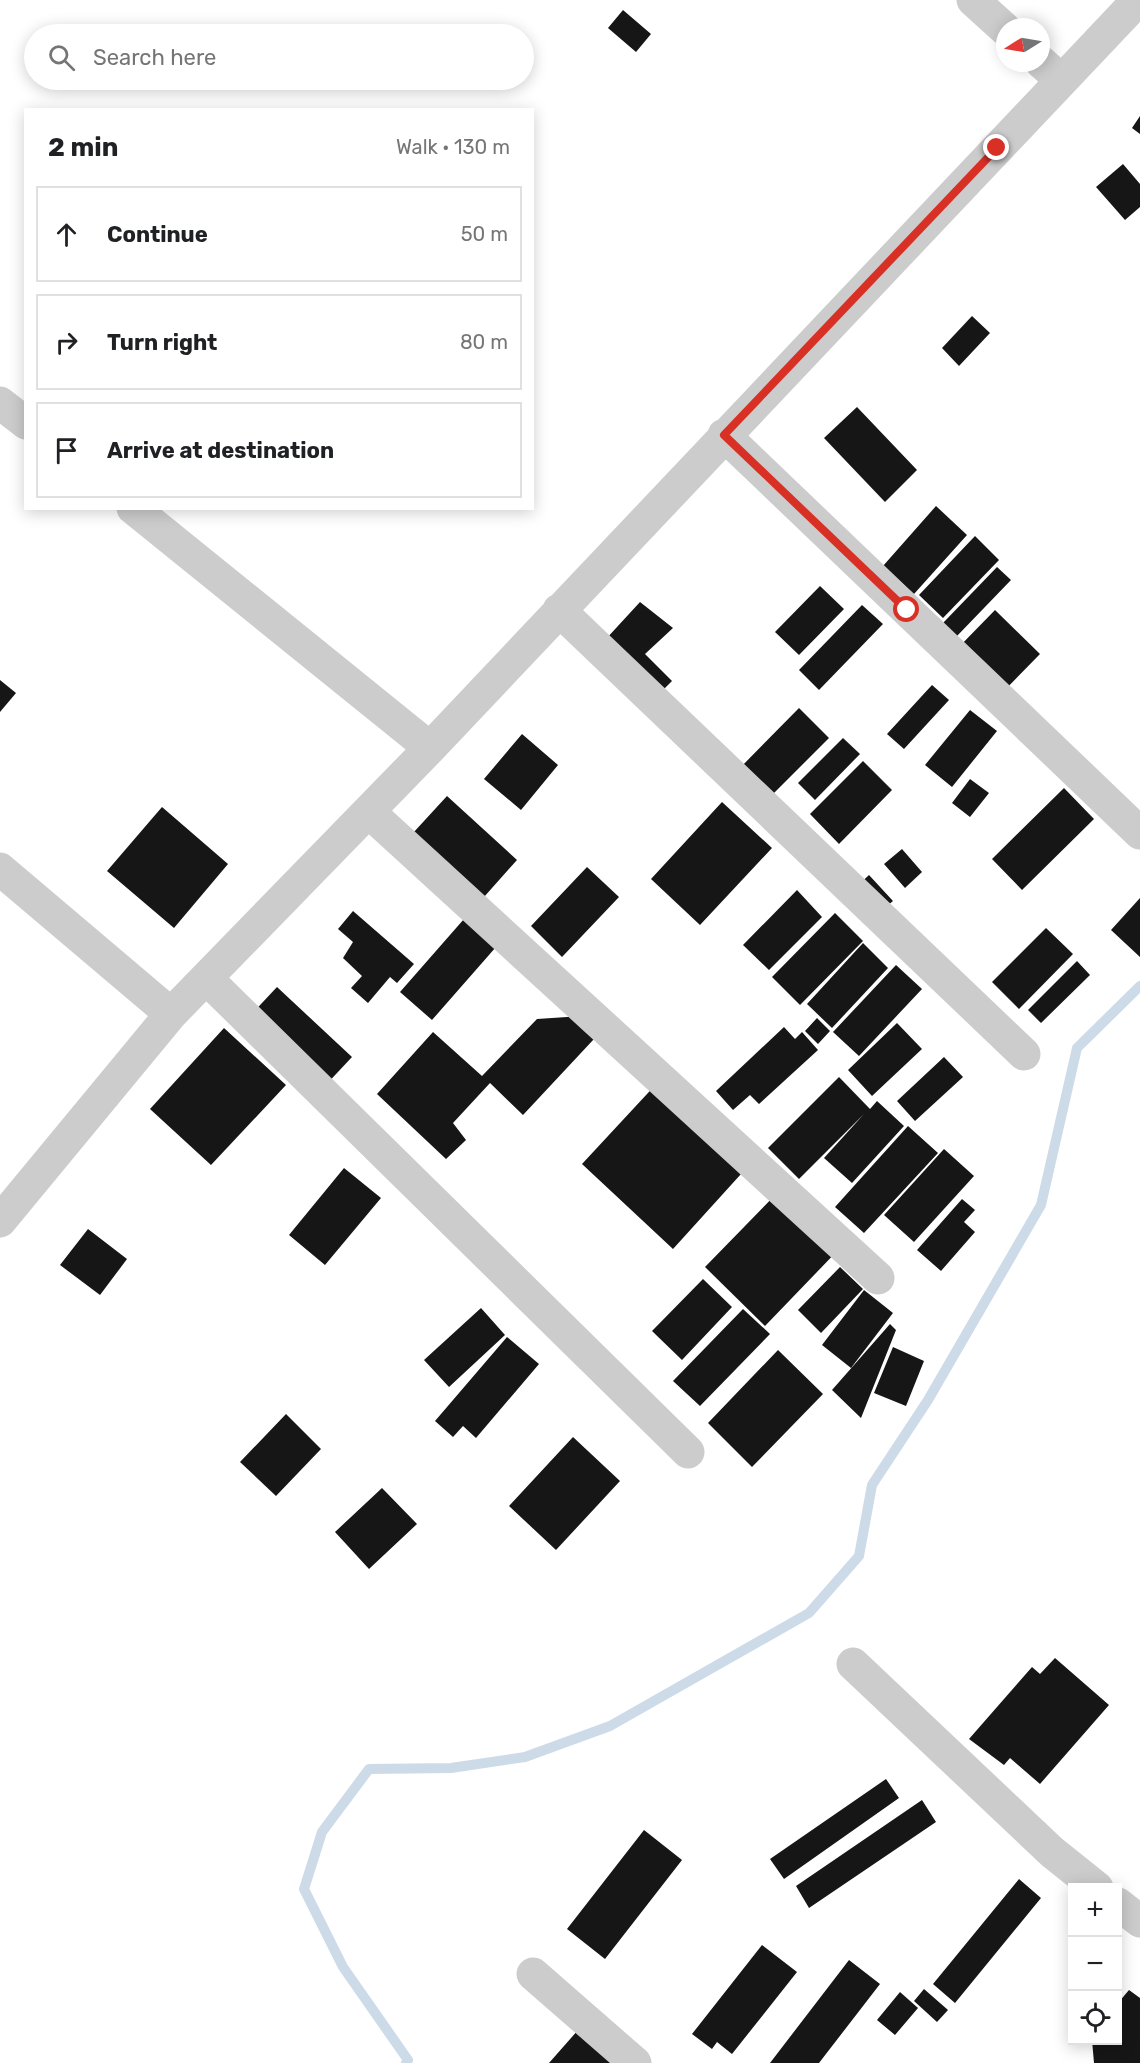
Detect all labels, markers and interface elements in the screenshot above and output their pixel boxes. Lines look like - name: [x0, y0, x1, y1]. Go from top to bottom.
- north arrow: [996, 18, 1050, 72]
- search box: [24, 24, 534, 90]
- icon: search: [45, 41, 78, 74]
- text: Search here: [93, 44, 216, 71]
- text: 2 min: [48, 132, 118, 163]
- route end: [983, 134, 1009, 160]
- text: Walk · 130 m: [396, 135, 510, 159]
- icon: ahead: [50, 218, 83, 251]
- text: Continue: [107, 221, 208, 248]
- text: 50 m: [461, 222, 508, 246]
- icon: right: [50, 326, 83, 359]
- text: Turn right: [107, 329, 217, 356]
- text: 80 m: [460, 330, 508, 354]
- icon: arrive: [50, 434, 83, 467]
- text: Arrive at destination: [107, 437, 334, 464]
- route start: [893, 596, 919, 622]
- map controls: [1068, 1883, 1122, 2045]
- button: +: [1068, 1883, 1122, 1937]
- button: −: [1068, 1937, 1122, 1991]
- button: locate: [1068, 1991, 1122, 2045]

